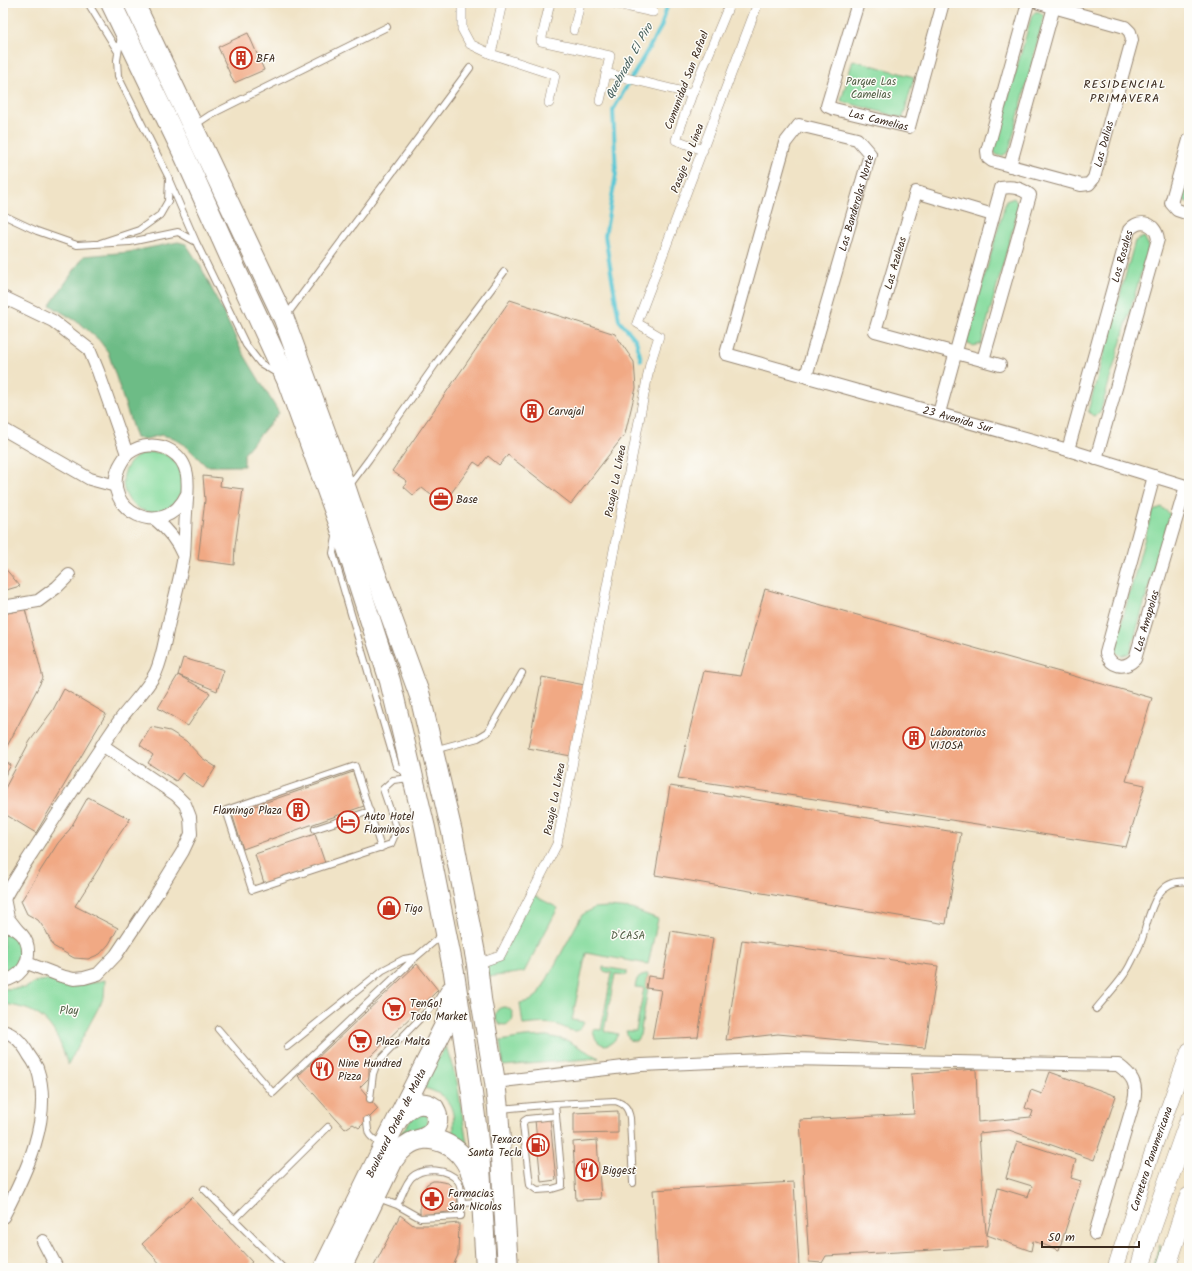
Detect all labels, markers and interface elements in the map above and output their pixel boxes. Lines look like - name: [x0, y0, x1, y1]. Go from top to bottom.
- water label: Quebrada El Piro: [601, 18, 659, 103]
- street label: Comunidad San Rafael: [660, 28, 714, 132]
- building icon: BFA: [228, 45, 254, 71]
- place label: BFA: [256, 50, 276, 68]
- park label: Parque Las Camelias: [846, 73, 897, 104]
- district label: RESIDENCIAL PRIMAVERA: [1084, 75, 1166, 108]
- street label: Las Camelias: [847, 105, 910, 137]
- street label: Las Dalias: [1089, 119, 1119, 170]
- street label: Pasaje La Línea: [666, 121, 709, 196]
- street label: Las Banderolas Norte: [834, 153, 879, 254]
- street label: Los Rosales: [1107, 228, 1139, 285]
- street label: Las Azaleas: [880, 234, 912, 292]
- building icon: Carvajal: [519, 398, 545, 424]
- street label: 23 Avenida Sur: [920, 402, 996, 439]
- place label: Carvajal: [548, 403, 584, 421]
- street label: Pasaje La Línea: [600, 443, 632, 519]
- office icon: Base: [428, 486, 454, 512]
- place label: Base: [456, 491, 478, 509]
- street label: Las Amapolas: [1130, 588, 1165, 654]
- place label: Laboratorios VIJOSA: [930, 724, 986, 755]
- building icon: Laboratorios VIJOSA: [901, 725, 927, 751]
- street label: Pasaje La Línea: [539, 761, 571, 837]
- building icon: Flamingo Plaza: [285, 797, 311, 823]
- place label: Flamingo Plaza: [213, 802, 282, 820]
- place label: Auto Hotel Flamingos: [364, 808, 414, 839]
- hotel icon: Auto Hotel Flamingos: [335, 809, 361, 835]
- shop icon: Tigo: [376, 895, 402, 921]
- place label: Tigo: [404, 900, 423, 918]
- park label: D'CASA: [611, 927, 646, 945]
- place label: TenGo! Todo Market: [410, 995, 468, 1026]
- supermarket icon: TenGo! Todo Market: [381, 996, 407, 1022]
- park label: Play: [60, 1002, 79, 1020]
- supermarket icon: Plaza Malta: [347, 1028, 373, 1054]
- place label: Plaza Malta: [376, 1033, 430, 1051]
- place label: Nine Hundred Pizza: [338, 1055, 402, 1086]
- restaurant icon: Nine Hundred Pizza: [309, 1056, 335, 1082]
- street label: Boulevard Orden de Malta: [362, 1065, 432, 1181]
- street label: Carretera Panamericana: [1126, 1104, 1178, 1214]
- place label: Texaco Santa Tecla: [468, 1131, 522, 1162]
- fuel station icon: Texaco Santa Tecla: [525, 1132, 551, 1158]
- restaurant icon: Biggest: [574, 1157, 600, 1183]
- place label: Biggest: [602, 1162, 637, 1180]
- place label: Farmacias San Nicolas: [448, 1185, 502, 1216]
- pharmacy icon: Farmacias San Nicolas: [419, 1186, 445, 1212]
- scale bar: [1042, 1223, 1139, 1249]
- text: 50 m: [1048, 1228, 1075, 1247]

